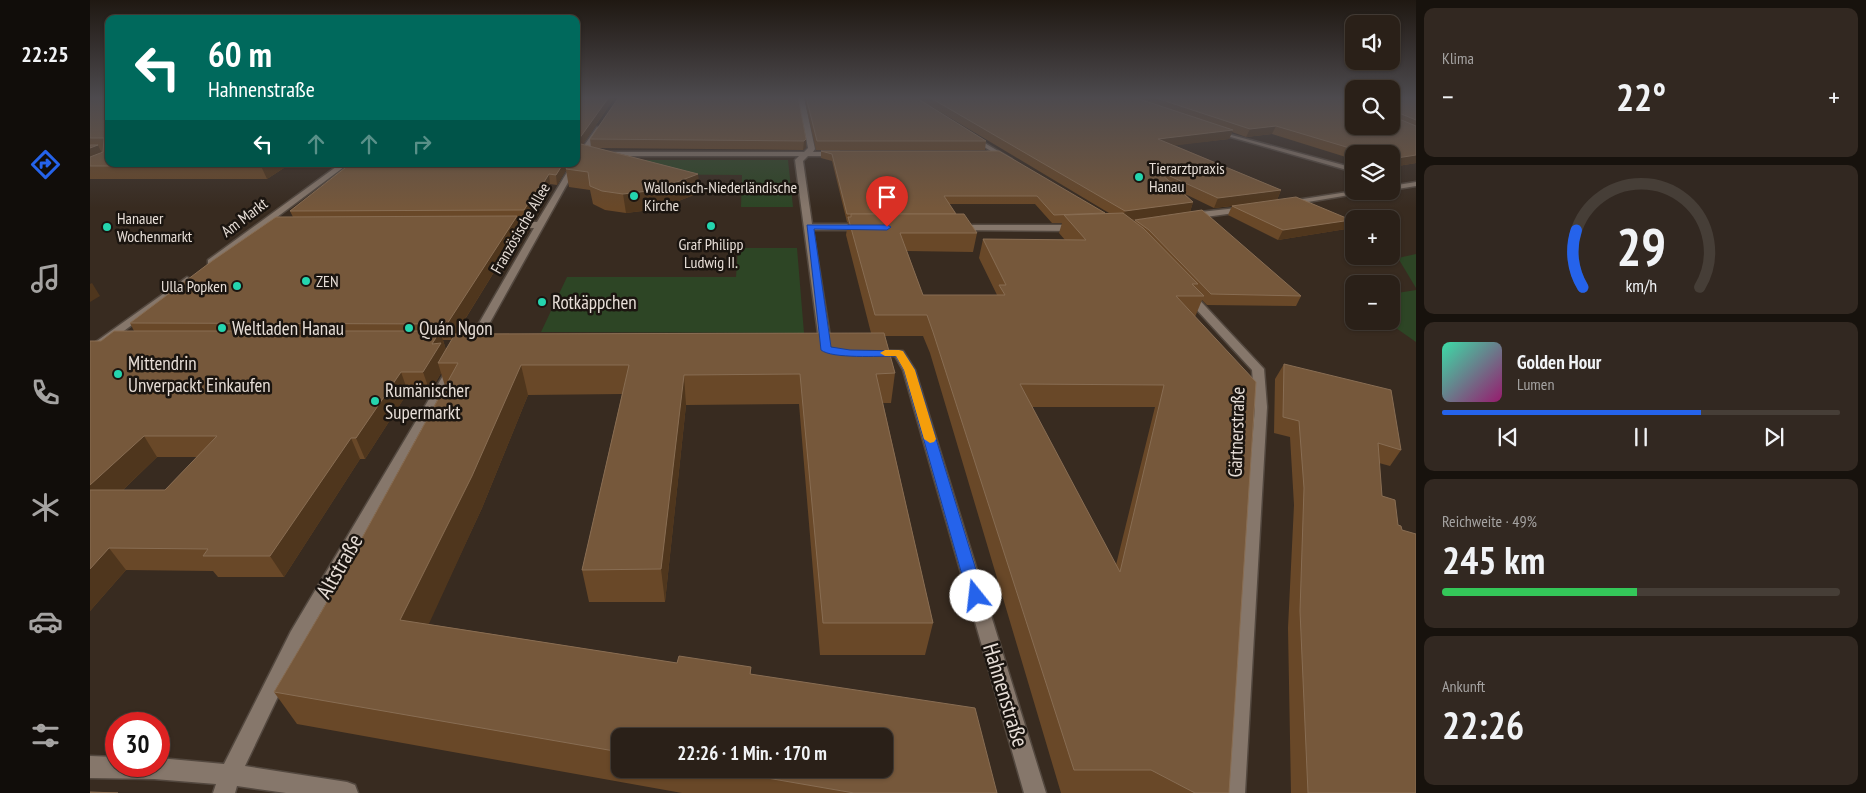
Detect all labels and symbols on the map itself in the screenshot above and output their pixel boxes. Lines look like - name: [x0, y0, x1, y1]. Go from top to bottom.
- place label: Tierarztpraxis Hanau: [1149, 158, 1225, 196]
- marker: Tierarztpraxis Hanau: [1133, 171, 1145, 183]
- pin: [866, 176, 908, 227]
- place label: Wallonisch-Niederländische Kirche: [644, 177, 797, 215]
- street label: Französische Allee: [486, 179, 554, 277]
- marker: Wallonisch-Niederländische Kirche: [628, 190, 640, 202]
- street label: Am Markt: [217, 193, 272, 241]
- place label: Hanauer Wochenmarkt: [117, 208, 193, 246]
- marker: Graf Philipp Ludwig II.: [705, 220, 717, 232]
- marker: Hanauer Wochenmarkt: [101, 221, 113, 233]
- place label: Graf Philipp Ludwig II.: [678, 234, 744, 272]
- place label: ZEN: [316, 271, 339, 291]
- marker: ZEN: [300, 275, 312, 287]
- place label: Ulla Popken: [161, 276, 227, 296]
- marker: Ulla Popken: [231, 280, 243, 292]
- place label: Rotkäppchen: [552, 290, 637, 314]
- marker: Rotkäppchen: [536, 296, 548, 308]
- place label: Weltladen Hanau: [232, 316, 344, 340]
- place label: Quán Ngon: [419, 316, 493, 340]
- marker: Weltladen Hanau: [216, 322, 228, 334]
- marker: Quán Ngon: [403, 322, 415, 334]
- place label: Mittendrin Unverpackt Einkaufen: [128, 351, 271, 397]
- marker: Mittendrin Unverpackt Einkaufen: [112, 368, 124, 380]
- place label: Rumänischer Supermarkt: [385, 378, 470, 424]
- street label: Gärtnerstraße: [1222, 386, 1250, 478]
- marker: Rumänischer Supermarkt: [369, 395, 381, 407]
- street label: Altstraße: [309, 529, 369, 603]
- position arrow: [949, 569, 1001, 621]
- street label: Hahnenstraße: [977, 640, 1035, 750]
- speed limit sign: 30: [105, 712, 170, 777]

